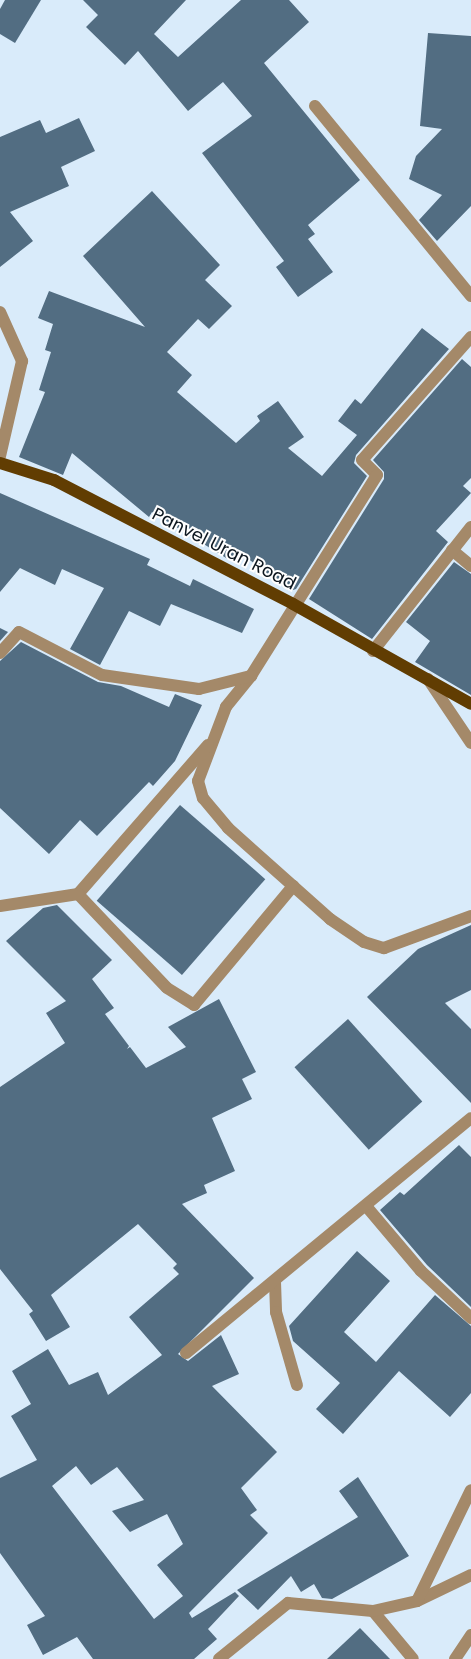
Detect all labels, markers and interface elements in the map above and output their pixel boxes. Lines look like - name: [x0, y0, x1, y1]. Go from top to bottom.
- street label: Panvel Uran Road: [148, 503, 300, 595]

